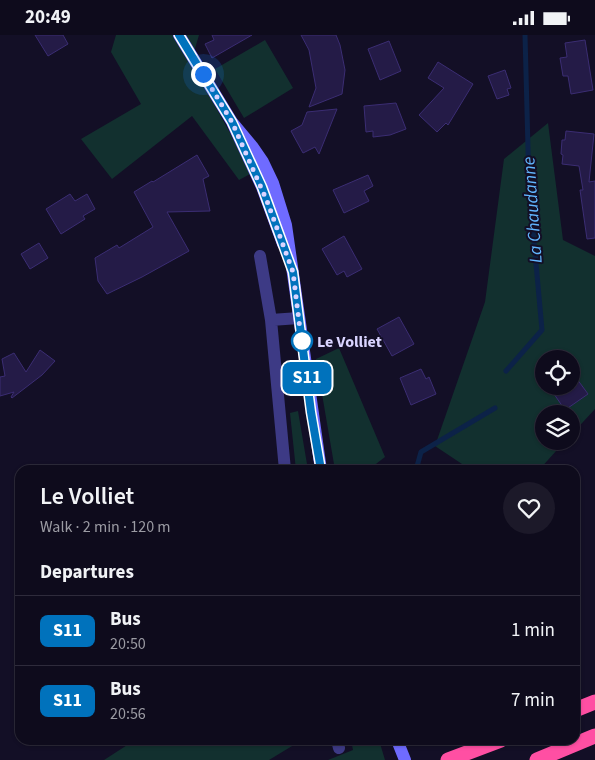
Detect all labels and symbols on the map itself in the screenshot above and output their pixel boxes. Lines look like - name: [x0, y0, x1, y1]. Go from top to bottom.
- your location: [191, 62, 216, 87]
- water label: La Chaudanne: [516, 156, 549, 264]
- marker: Le Volliet: [291, 330, 313, 352]
- place label: Le Volliet: [317, 331, 382, 353]
- line badge: S11: [278, 362, 336, 394]

